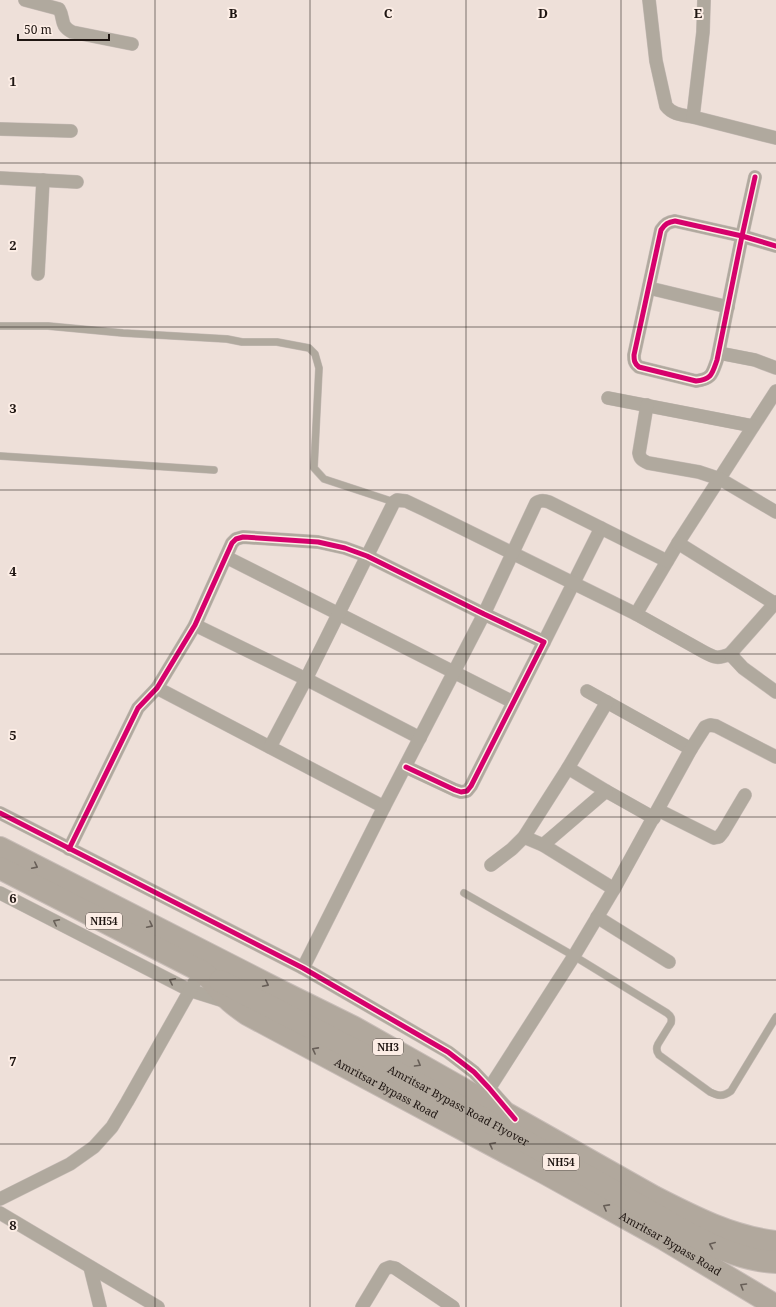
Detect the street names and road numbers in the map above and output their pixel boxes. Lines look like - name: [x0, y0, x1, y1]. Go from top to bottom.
- road number: NH54: [86, 913, 122, 929]
- road number: NH3: [373, 1039, 403, 1055]
- street label: Amritsar Bypass Road: [332, 1054, 441, 1122]
- street label: Amritsar Bypass Road Flyover: [385, 1061, 533, 1150]
- road number: NH54: [543, 1154, 579, 1170]
- street label: Amritsar Bypass Road: [617, 1208, 725, 1279]

